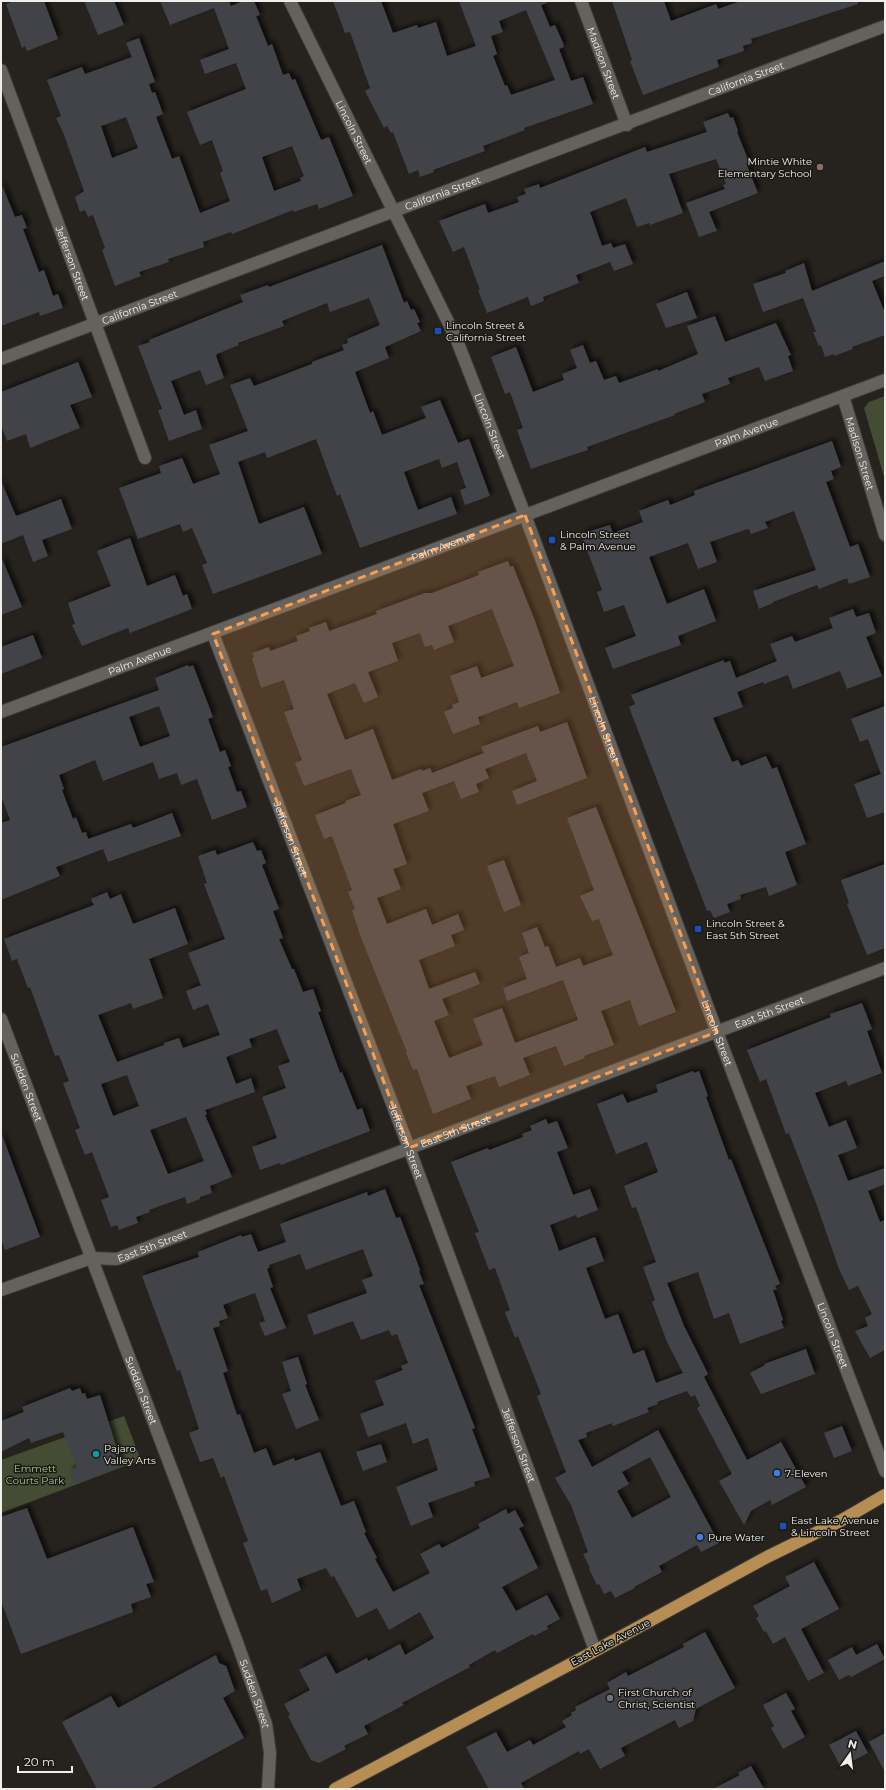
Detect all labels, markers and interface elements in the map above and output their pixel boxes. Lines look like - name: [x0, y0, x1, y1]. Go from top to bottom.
- street label: Madison Street: [584, 25, 623, 101]
- street label: California Street: [706, 59, 786, 99]
- street label: Lincoln Street: [333, 98, 375, 166]
- place label: Mintie White Elementary School: [718, 155, 812, 180]
- marker: Mintie White Elementary School: [815, 162, 825, 172]
- street label: California Street: [403, 173, 483, 213]
- street label: Jefferson Street: [52, 223, 92, 302]
- street label: California Street: [100, 287, 179, 328]
- place label: Lincoln Street & California Street: [446, 319, 526, 344]
- marker: Lincoln Street & California Street: [433, 326, 443, 336]
- street label: Lincoln Street: [471, 391, 508, 461]
- street label: Palm Avenue: [713, 415, 780, 450]
- street label: Madison Street: [843, 415, 877, 492]
- place label: Lincoln Street & Palm Avenue: [560, 528, 636, 553]
- street label: Palm Avenue: [410, 529, 477, 564]
- marker: Lincoln Street & Palm Avenue: [547, 535, 557, 545]
- street label: Palm Avenue: [106, 643, 173, 678]
- street label: Lincoln Street: [586, 694, 622, 764]
- street label: Jefferson Street: [270, 799, 311, 878]
- place label: Lincoln Street & East 5th Street: [706, 917, 785, 942]
- marker: Lincoln Street & East 5th Street: [693, 924, 703, 934]
- street label: East 5th Street: [733, 993, 806, 1031]
- street label: Lincoln Street: [699, 998, 735, 1068]
- street label: Sudden Street: [8, 1051, 45, 1123]
- street label: Jefferson Street: [386, 1102, 426, 1181]
- street label: East 5th Street: [419, 1112, 492, 1150]
- street label: East 5th Street: [116, 1227, 189, 1265]
- street label: Lincoln Street: [814, 1301, 851, 1370]
- street label: Sudden Street: [122, 1354, 160, 1426]
- street label: Jefferson Street: [499, 1405, 538, 1484]
- place label: Pajaro Valley Arts: [104, 1442, 156, 1467]
- marker: Pajaro Valley Arts: [91, 1449, 101, 1459]
- park label: Emmett Courts Park: [6, 1462, 64, 1487]
- place label: 7-Eleven: [785, 1467, 828, 1480]
- marker: 7-Eleven: [772, 1468, 782, 1478]
- place label: East Lake Avenue & Lincoln Street: [791, 1514, 879, 1539]
- marker: East Lake Avenue & Lincoln Street: [778, 1521, 788, 1531]
- place label: Pure Water: [708, 1531, 765, 1544]
- marker: Pure Water: [695, 1532, 705, 1542]
- street label: East Lake Avenue: [568, 1616, 652, 1669]
- street label: Sudden Street: [237, 1658, 272, 1729]
- place label: First Church of Christ, Scientist: [618, 1686, 695, 1711]
- marker: First Church of Christ, Scientist: [605, 1693, 615, 1703]
- north arrow: [830, 1734, 870, 1774]
- text: N: [846, 1736, 858, 1752]
- scale bar: [18, 1748, 72, 1774]
- text: 20 m: [24, 1754, 55, 1769]

